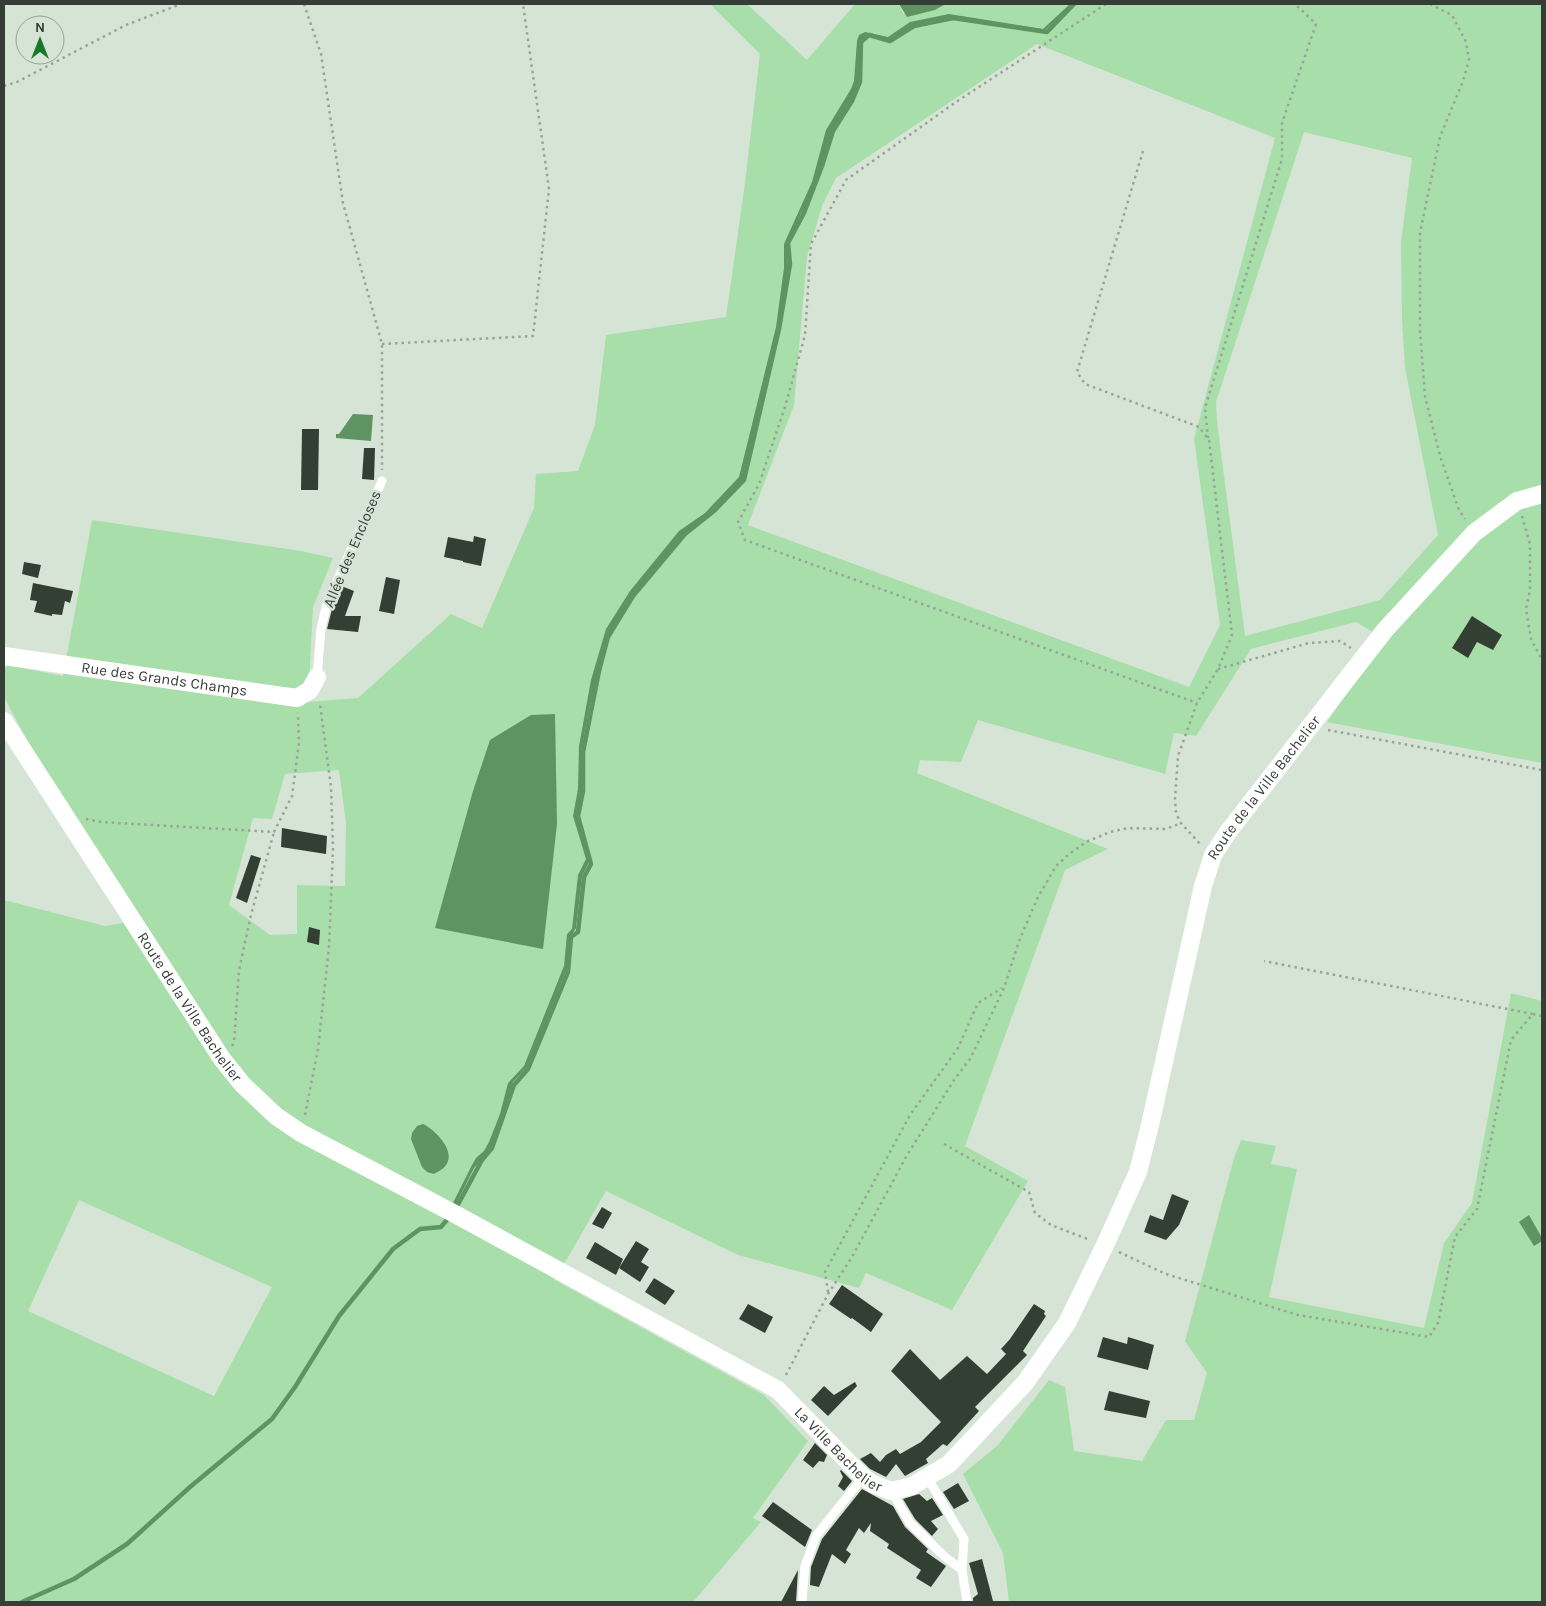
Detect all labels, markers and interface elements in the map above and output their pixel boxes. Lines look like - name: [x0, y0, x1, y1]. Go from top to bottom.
- north arrow: [15, 15, 65, 65]
- text: N: [35, 19, 45, 36]
- street label: Allée des Encloses: [319, 488, 385, 610]
- street label: Rue des Grands Champs: [80, 658, 249, 700]
- street label: Route de la Ville Bachelier: [1203, 712, 1324, 863]
- street label: Route de la Ville Bachelier: [134, 929, 246, 1086]
- street label: La Ville Bachelier: [791, 1403, 885, 1496]

